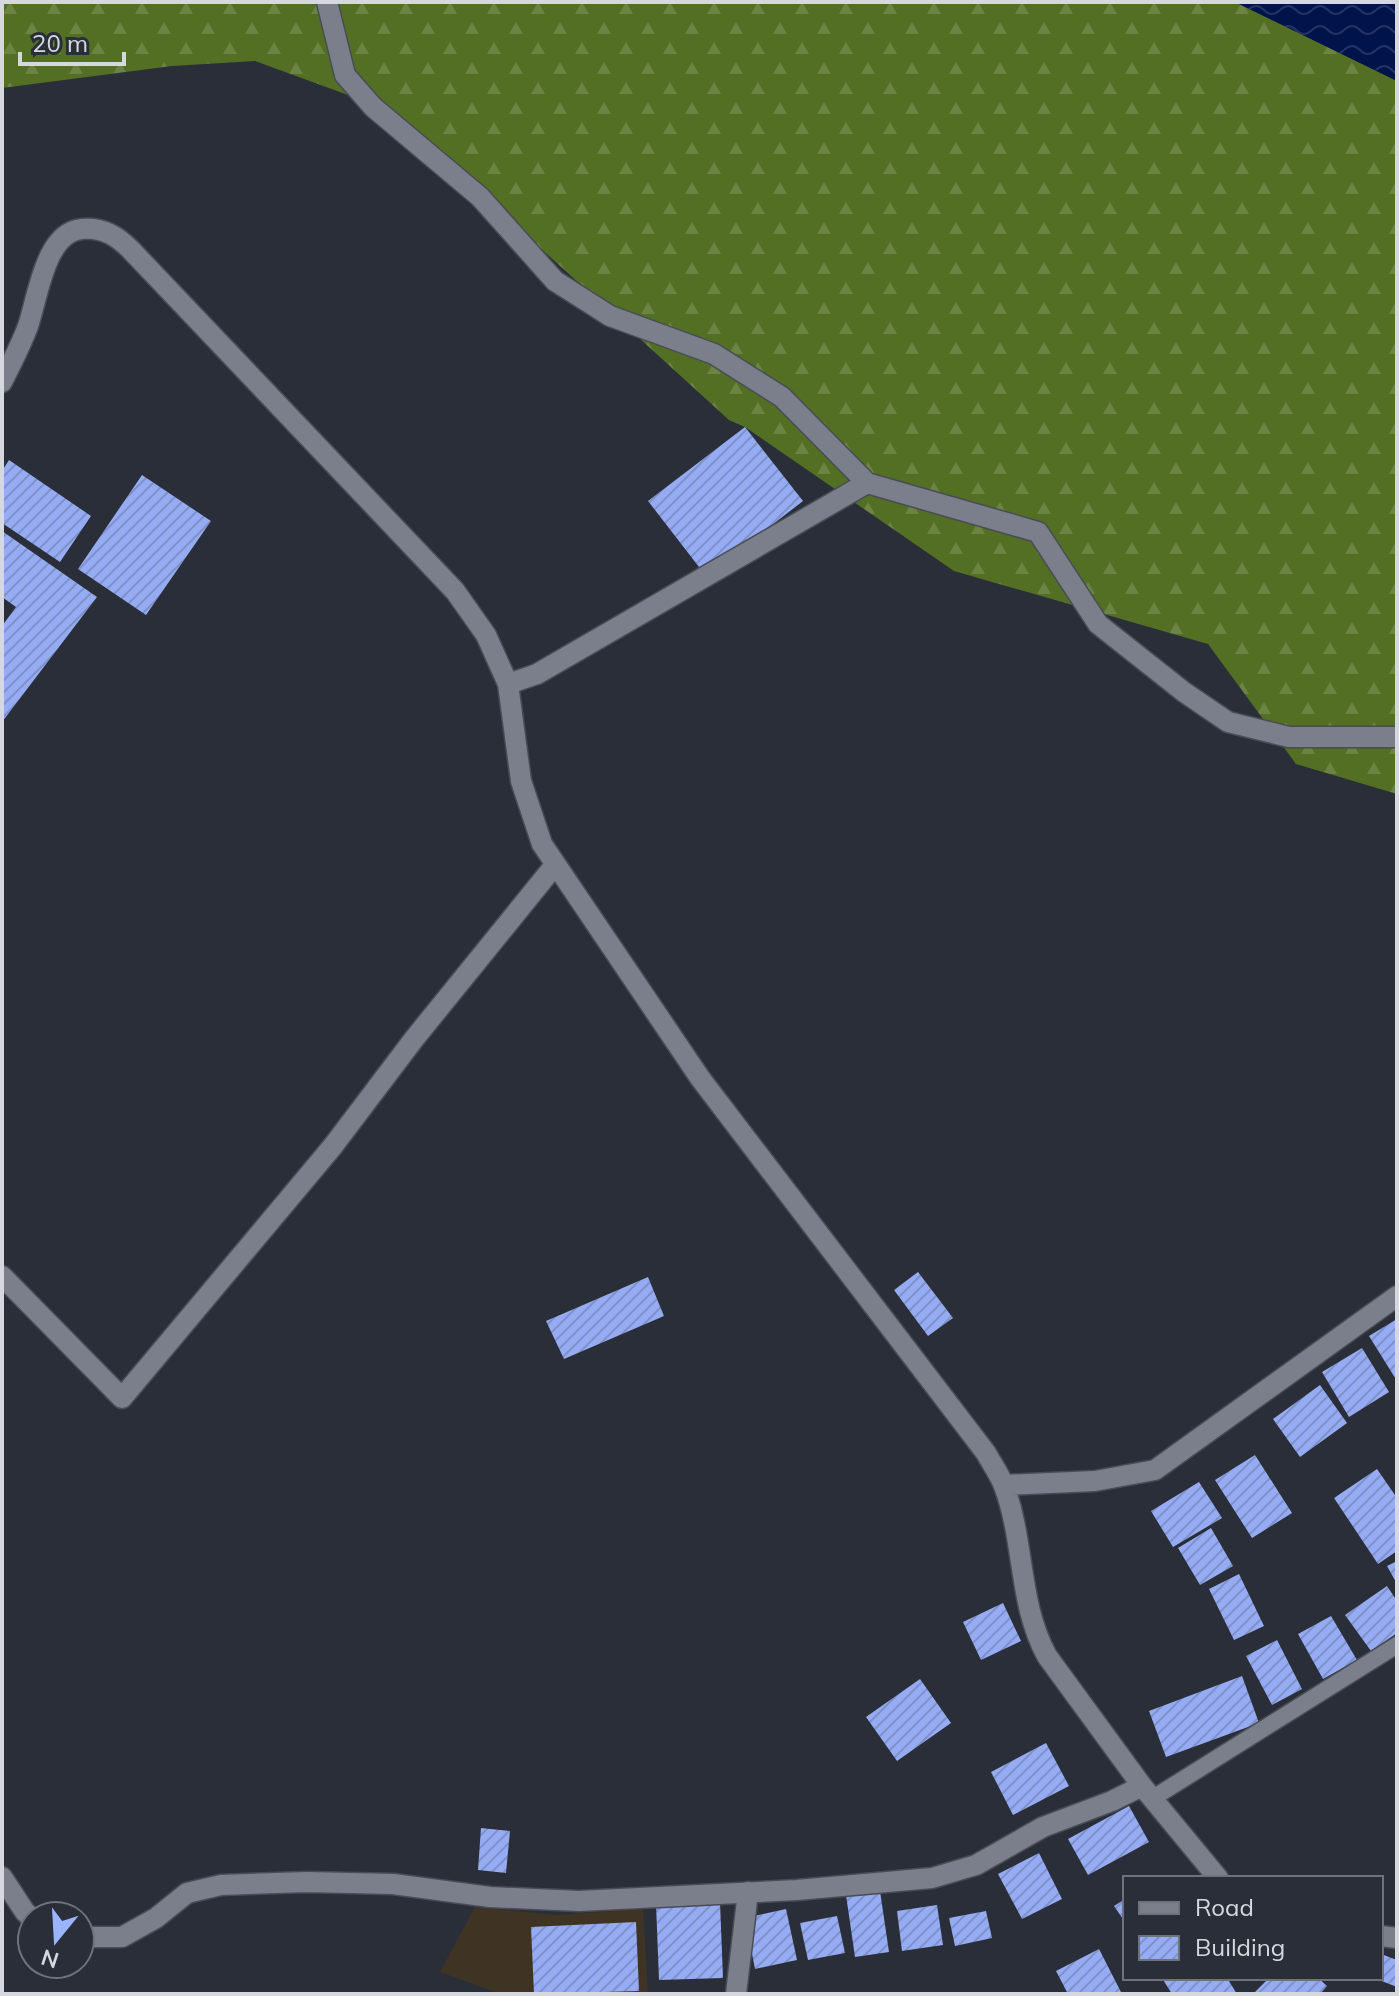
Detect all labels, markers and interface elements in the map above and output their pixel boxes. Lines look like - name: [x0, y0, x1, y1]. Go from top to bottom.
- scale bar: [20, 16, 124, 66]
- text: 20 m: [32, 28, 88, 58]
- legend: [1123, 1876, 1383, 1980]
- text: Road: [1195, 1892, 1254, 1922]
- north arrow: [16, 1900, 96, 1980]
- text: Building: [1195, 1932, 1285, 1962]
- text: N: [38, 1943, 62, 1975]

